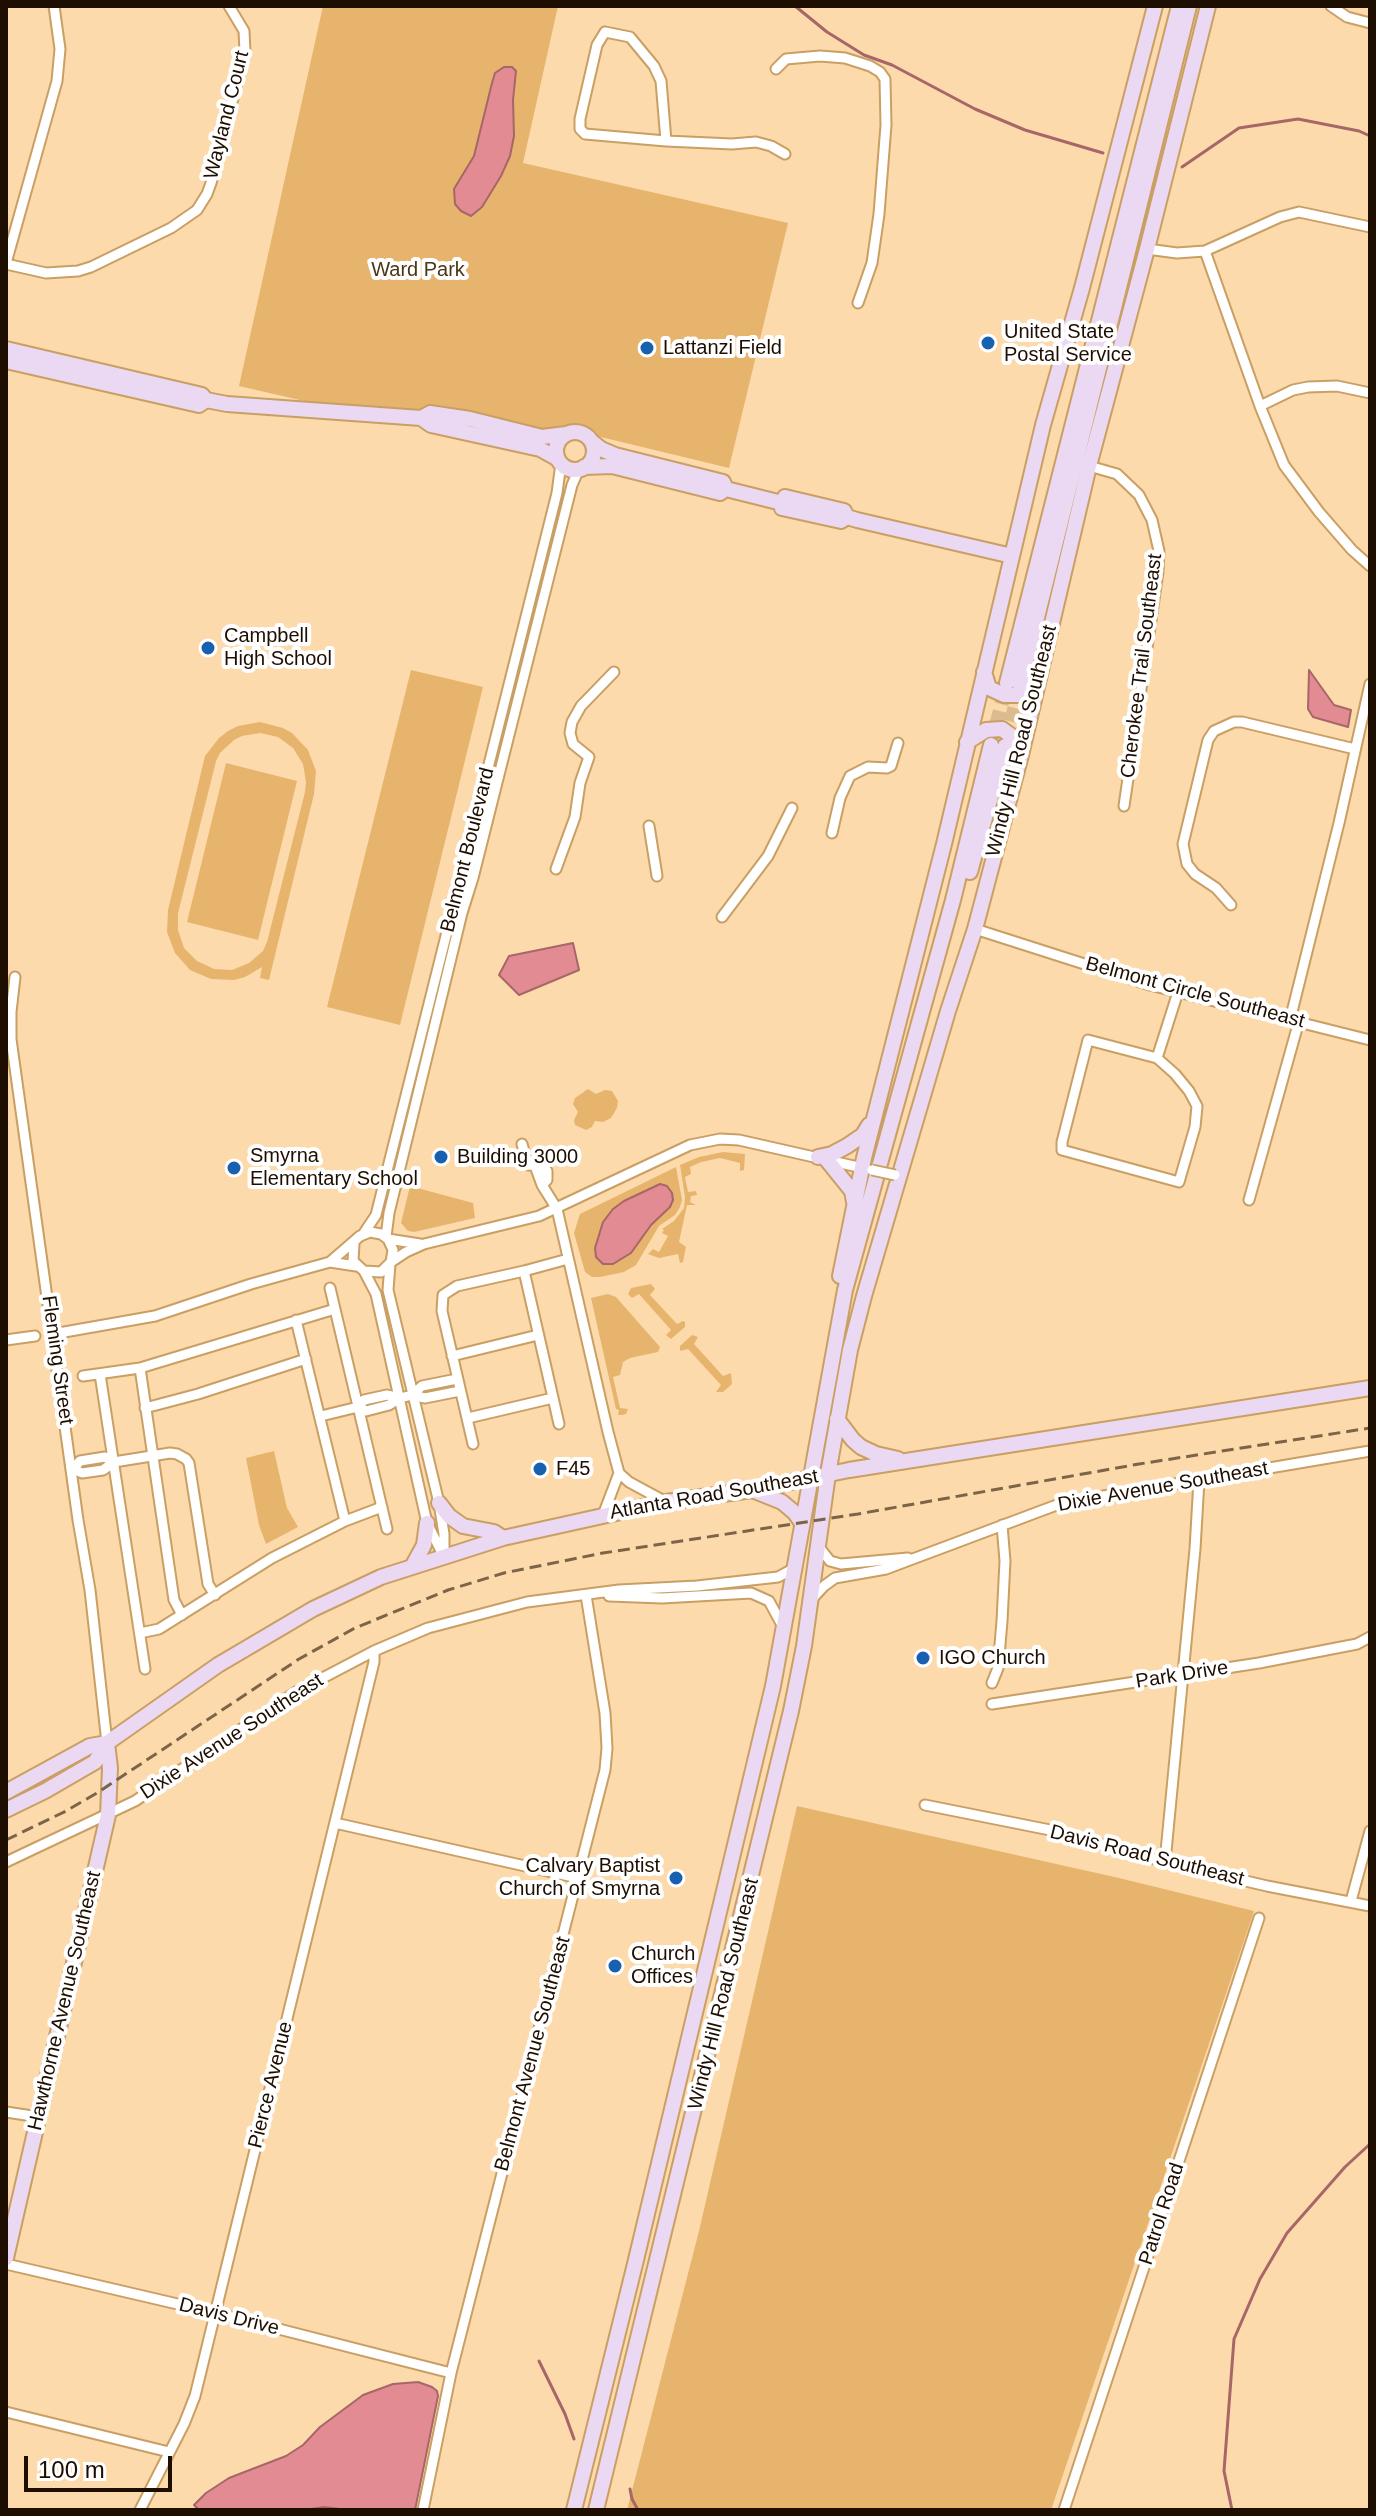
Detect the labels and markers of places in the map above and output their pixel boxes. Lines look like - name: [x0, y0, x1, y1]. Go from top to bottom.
- place label: United State Postal Service: [1004, 320, 1132, 367]
- marker: United State Postal Service: [979, 334, 997, 352]
- place label: Lattanzi Field: [663, 336, 782, 360]
- marker: Lattanzi Field: [638, 339, 656, 357]
- place label: Campbell High School: [224, 624, 332, 671]
- marker: Campbell High School: [199, 639, 217, 657]
- place label: Smyrna Elementary School: [250, 1144, 418, 1191]
- place label: Building 3000: [457, 1145, 578, 1169]
- marker: Building 3000: [432, 1148, 450, 1166]
- marker: Smyrna Elementary School: [225, 1159, 243, 1177]
- place label: F45: [556, 1457, 590, 1481]
- marker: F45: [531, 1460, 549, 1478]
- place label: IGO Church: [939, 1646, 1046, 1670]
- marker: IGO Church: [914, 1649, 932, 1667]
- place label: Calvary Baptist Church of Smyrna: [499, 1854, 660, 1901]
- marker: Calvary Baptist Church of Smyrna: [667, 1869, 685, 1887]
- place label: Church Offices: [631, 1942, 695, 1989]
- marker: Church Offices: [606, 1957, 624, 1975]

